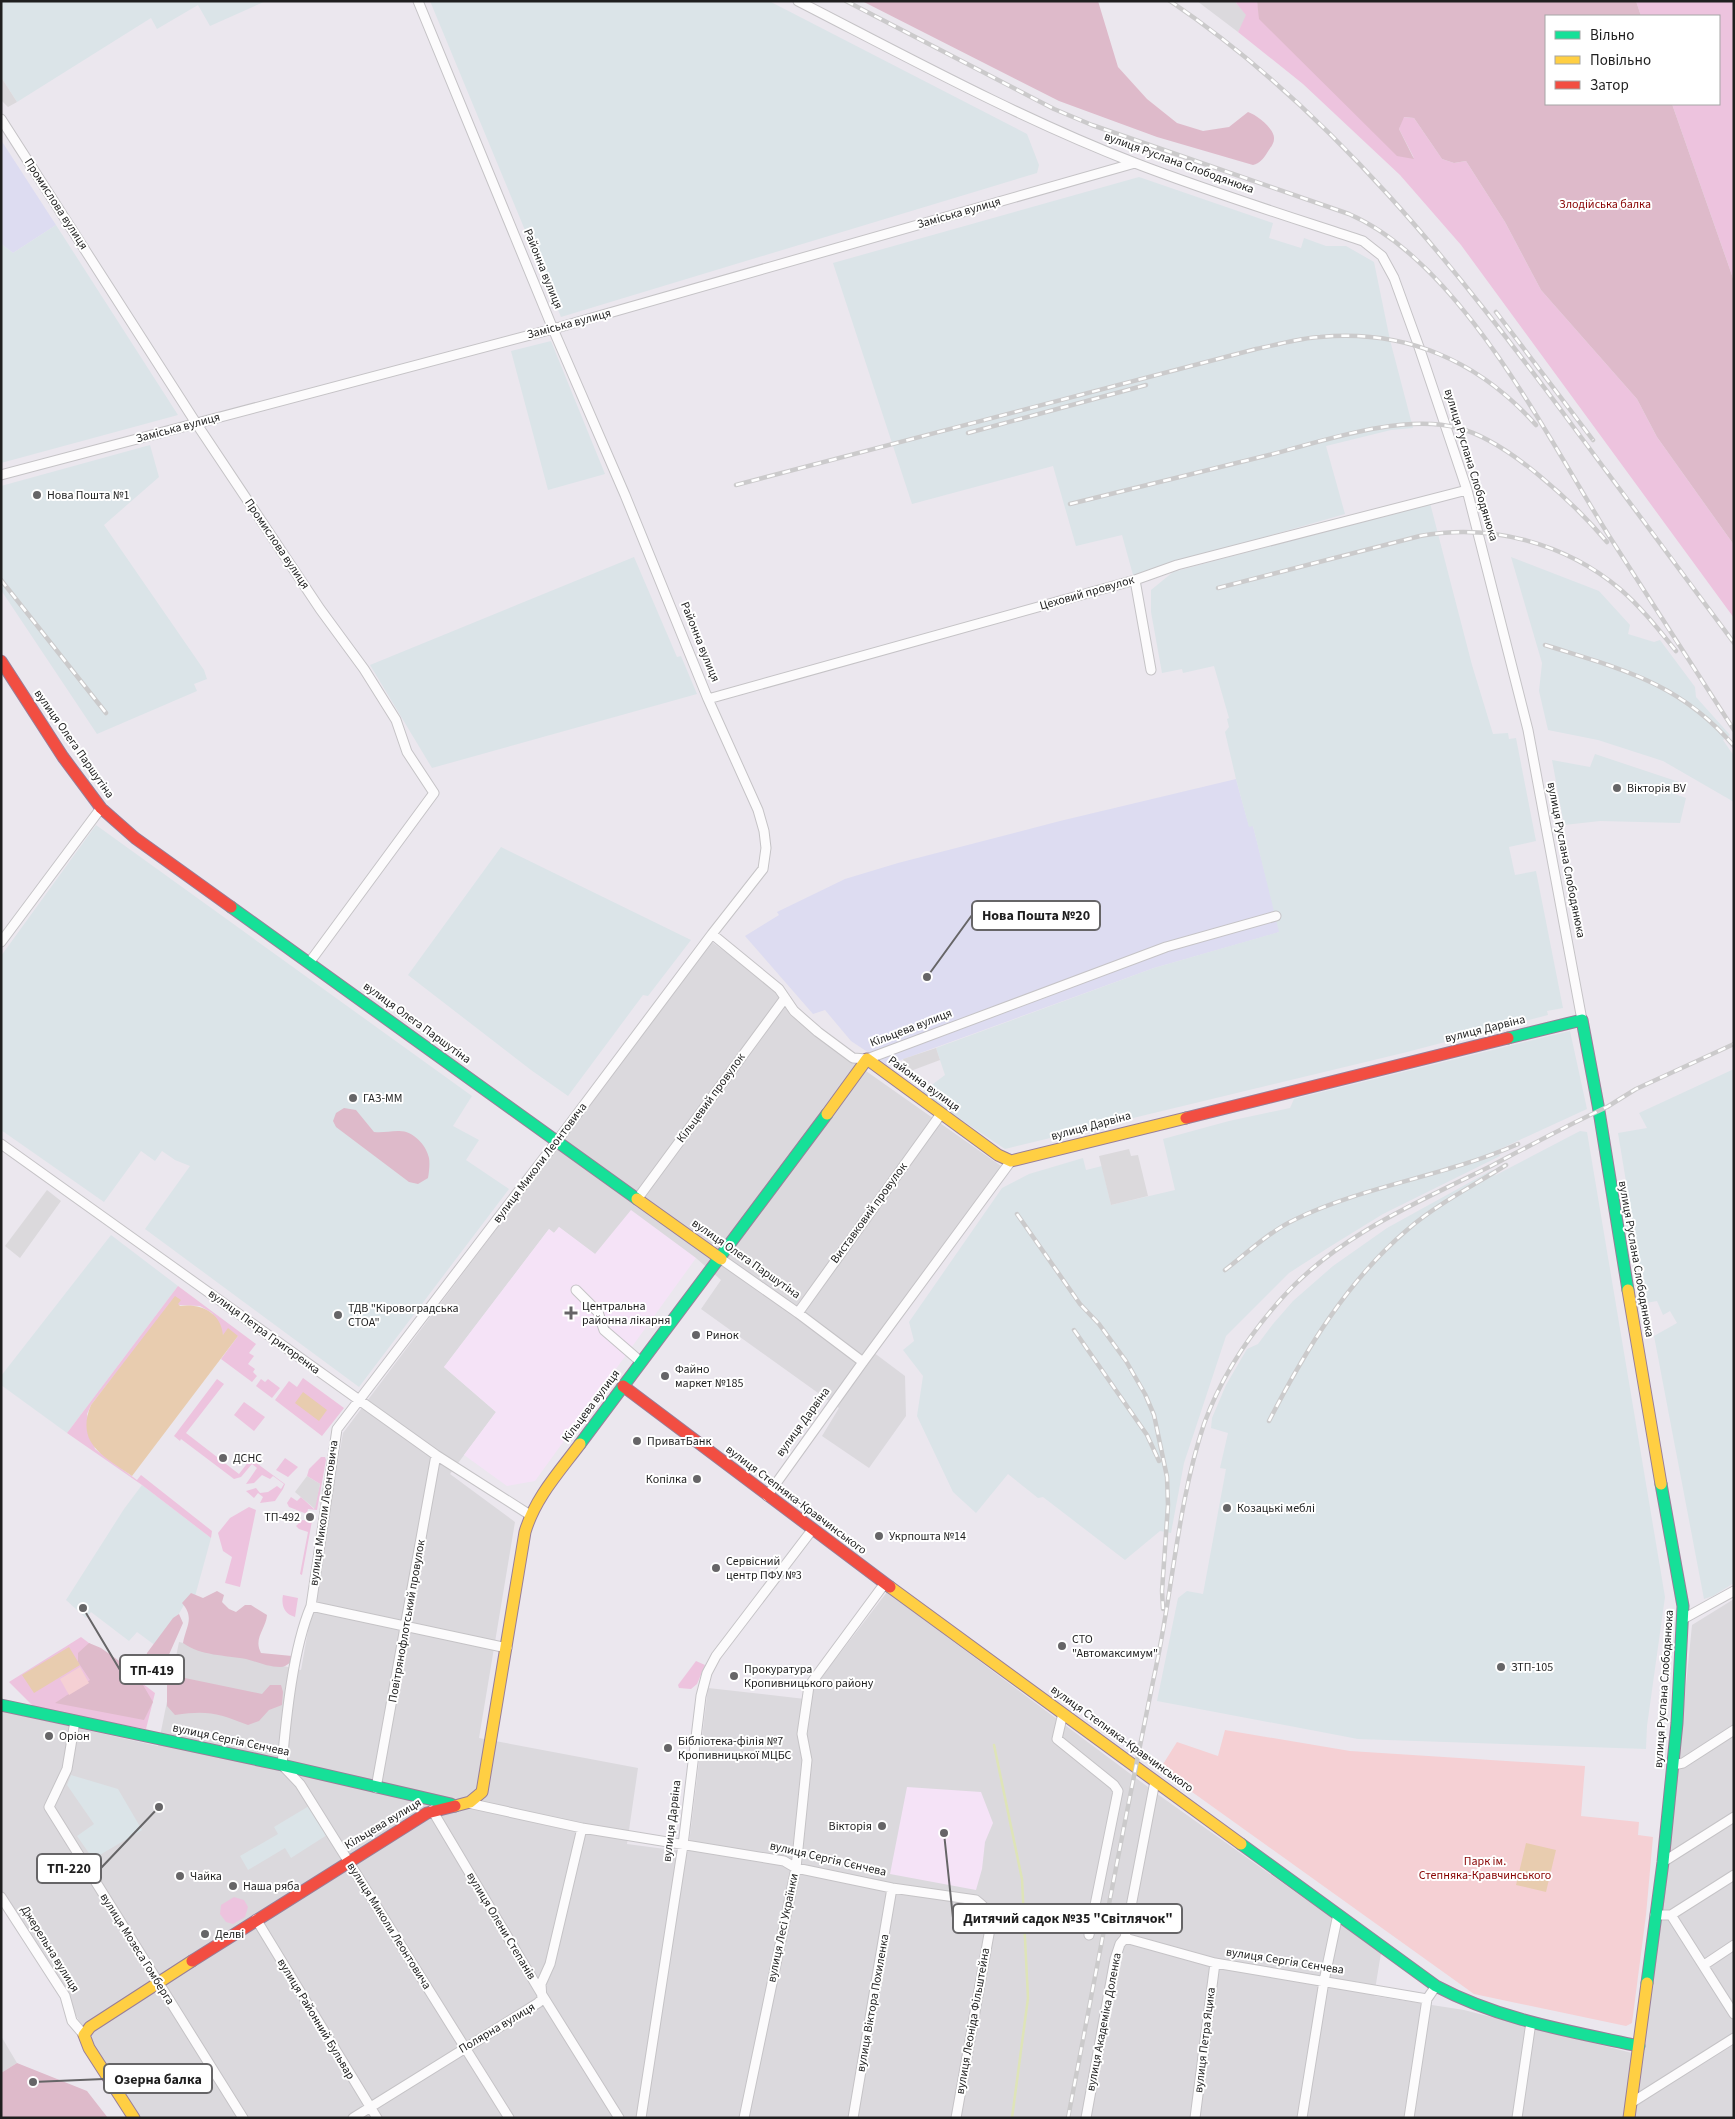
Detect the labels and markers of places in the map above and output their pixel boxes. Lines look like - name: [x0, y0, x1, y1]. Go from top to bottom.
- place label: Нова Пошта №1: [47, 487, 130, 504]
- marker: Нова Пошта №1: [31, 489, 43, 501]
- place label: Вікторія BV: [1627, 780, 1687, 797]
- marker: Вікторія BV: [1611, 782, 1623, 794]
- callout: Нова Пошта №20: [972, 901, 1100, 930]
- place label: ГАЗ-ММ: [363, 1090, 403, 1107]
- marker: ГАЗ-ММ: [347, 1092, 359, 1104]
- place label: Центральна районна лікарня: [582, 1298, 671, 1329]
- place label: ТДВ "Кіровоградська СТОА": [348, 1300, 459, 1331]
- marker: Центральна районна лікарня: [564, 1306, 578, 1320]
- marker: ТДВ "Кіровоградська СТОА": [332, 1309, 344, 1321]
- place label: Ринок: [706, 1327, 739, 1344]
- marker: Ринок: [690, 1329, 702, 1341]
- place label: Файно маркет №185: [675, 1361, 743, 1392]
- marker: Файно маркет №185: [659, 1370, 671, 1382]
- place label: ПриватБанк: [647, 1433, 711, 1450]
- marker: ПриватБанк: [631, 1435, 643, 1447]
- place label: ДСНС: [233, 1450, 262, 1467]
- marker: ДСНС: [217, 1452, 229, 1464]
- place label: Копілка: [646, 1471, 687, 1488]
- marker: Копілка: [691, 1473, 703, 1485]
- place label: Козацькі меблі: [1237, 1500, 1315, 1517]
- marker: Козацькі меблі: [1221, 1502, 1233, 1514]
- place label: ТП-492: [264, 1509, 300, 1526]
- marker: ТП-492: [304, 1511, 316, 1523]
- place label: Укрпошта №14: [889, 1528, 966, 1545]
- marker: Укрпошта №14: [873, 1530, 885, 1542]
- place label: Сервісний центр ПФУ №3: [726, 1553, 802, 1584]
- marker: Сервісний центр ПФУ №3: [710, 1562, 722, 1574]
- place label: СТО "Автомаксимум": [1072, 1631, 1158, 1662]
- marker: СТО "Автомаксимум": [1056, 1640, 1068, 1652]
- callout: ТП-419: [120, 1655, 184, 1684]
- place label: ЗТП-105: [1511, 1659, 1553, 1676]
- place label: Прокуратура Кропивницького району: [744, 1661, 874, 1692]
- marker: ЗТП-105: [1495, 1661, 1507, 1673]
- marker: Прокуратура Кропивницького району: [728, 1670, 740, 1682]
- place label: Оріон: [59, 1728, 90, 1745]
- marker: Оріон: [43, 1730, 55, 1742]
- place label: Бібліотека-філія №7 Кропивницької МЦБС: [678, 1733, 792, 1764]
- marker: Бібліотека-філія №7 Кропивницької МЦБС: [662, 1742, 674, 1754]
- place label: Вікторія: [829, 1818, 872, 1835]
- marker: Вікторія: [876, 1820, 888, 1832]
- callout: ТП-220: [37, 1854, 101, 1883]
- place label: Чайка: [190, 1868, 222, 1885]
- marker: Чайка: [174, 1870, 186, 1882]
- place label: Наша ряба: [243, 1878, 300, 1895]
- marker: Наша ряба: [227, 1880, 239, 1892]
- callout: Дитячий садок №35 "Світлячок": [953, 1904, 1182, 1933]
- place label: Делві: [215, 1926, 244, 1943]
- marker: Делві: [199, 1928, 211, 1940]
- callout: Озерна балка: [104, 2064, 212, 2093]

